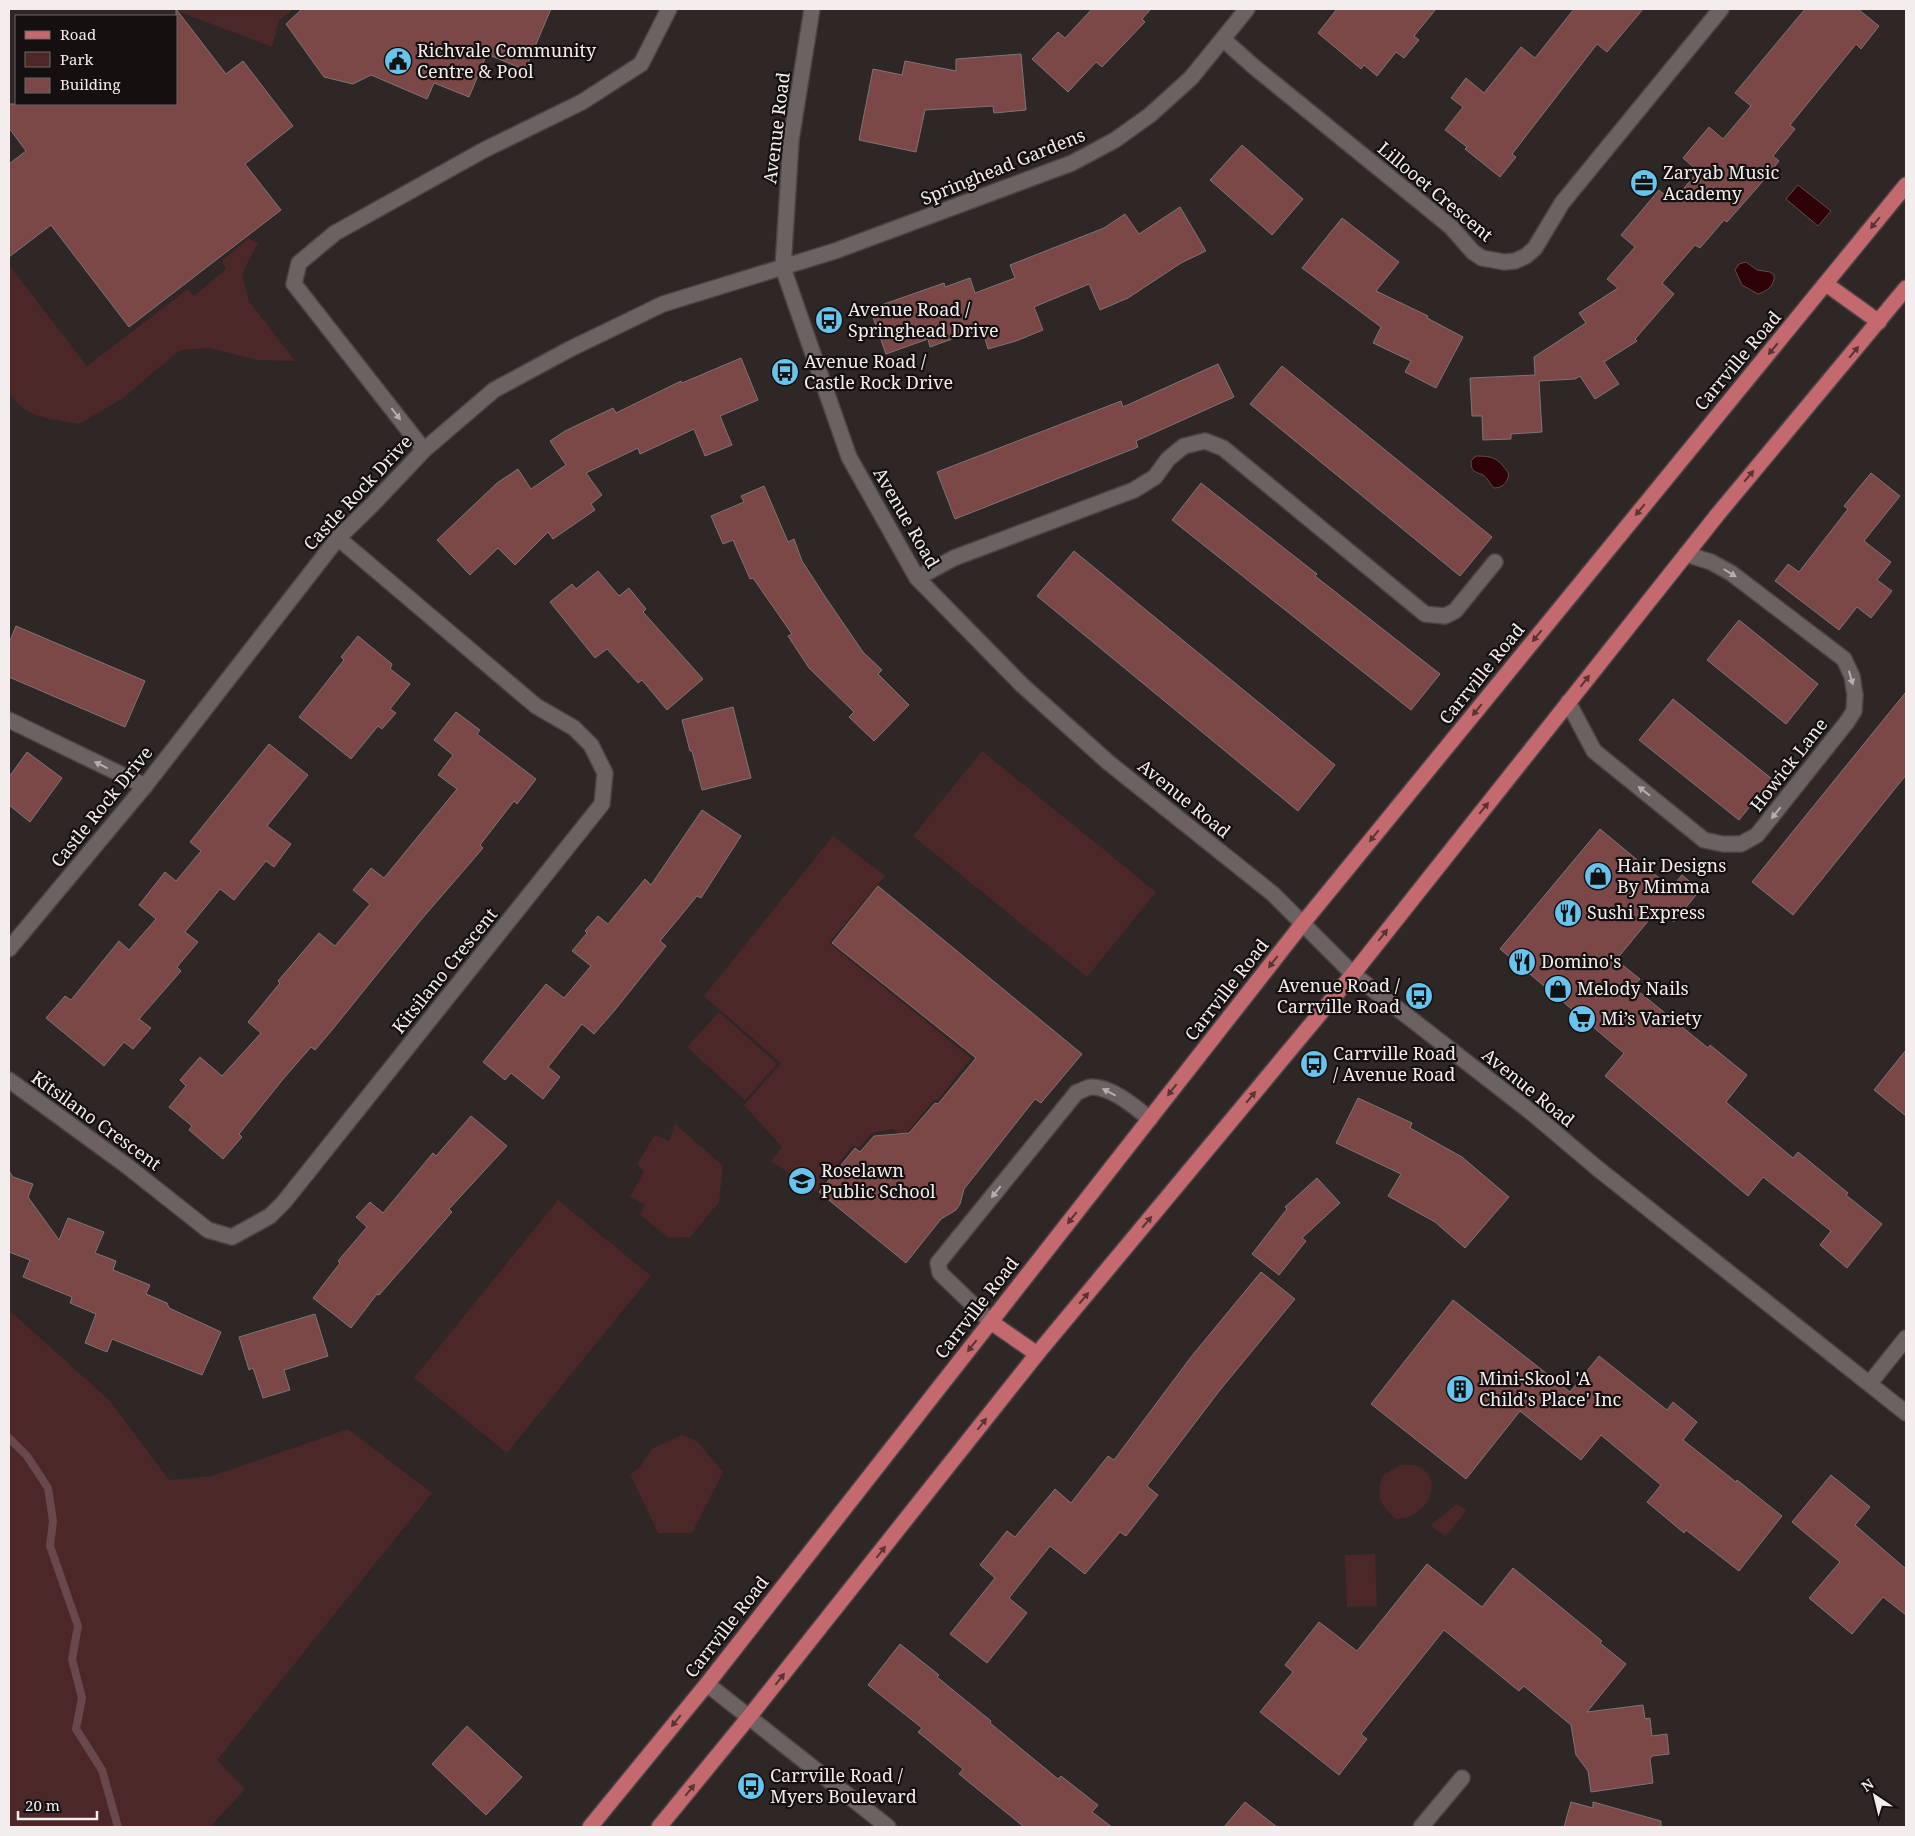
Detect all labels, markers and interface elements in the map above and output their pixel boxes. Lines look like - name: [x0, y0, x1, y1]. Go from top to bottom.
- legend: [15, 15, 178, 105]
- text: Road: [60, 24, 96, 44]
- place label: Richvale Community Centre & Pool: [417, 38, 597, 83]
- public building icon: Richvale Community Centre & Pool: [383, 46, 413, 76]
- text: Park: [60, 49, 94, 69]
- street label: Avenue Road: [757, 71, 795, 185]
- text: Building: [60, 74, 121, 94]
- street label: Springhead Gardens: [917, 122, 1088, 210]
- street label: Lillooet Crescent: [1373, 136, 1498, 246]
- place label: Zaryab Music Academy: [1663, 160, 1779, 205]
- office icon: Zaryab Music Academy: [1629, 168, 1659, 198]
- one-way arrow: [1870, 216, 1881, 229]
- place label: Avenue Road / Springhead Drive: [848, 297, 999, 342]
- bus stop icon: Avenue Road / Springhead Drive: [814, 305, 844, 335]
- street label: Carrville Road: [1688, 305, 1786, 415]
- one-way arrow: [1767, 342, 1778, 355]
- one-way arrow: [1848, 346, 1859, 359]
- place label: Avenue Road / Castle Rock Drive: [804, 349, 953, 394]
- bus stop icon: Avenue Road / Castle Rock Drive: [770, 357, 800, 387]
- one-way arrow: [391, 407, 402, 420]
- street label: Castle Rock Drive: [298, 430, 417, 555]
- street label: Avenue Road: [868, 463, 945, 572]
- one-way arrow: [1744, 470, 1755, 483]
- one-way arrow: [1634, 503, 1645, 516]
- one-way arrow: [1724, 569, 1737, 578]
- street label: Carrville Road: [1433, 618, 1529, 729]
- one-way arrow: [1532, 629, 1543, 642]
- one-way arrow: [1848, 670, 1856, 685]
- one-way arrow: [1579, 675, 1590, 688]
- one-way arrow: [1471, 703, 1482, 716]
- street label: Howick Lane: [1744, 713, 1832, 816]
- street label: Castle Rock Drive: [45, 741, 157, 872]
- street label: Avenue Road: [1133, 754, 1236, 843]
- one-way arrow: [94, 761, 108, 769]
- one-way arrow: [1637, 786, 1650, 796]
- one-way arrow: [1479, 802, 1490, 815]
- one-way arrow: [1770, 806, 1781, 819]
- one-way arrow: [1369, 830, 1380, 842]
- place label: Hair Designs By Mimma: [1617, 853, 1726, 898]
- shop icon: Hair Designs By Mimma: [1583, 861, 1613, 891]
- restaurant icon: Sushi Express: [1553, 898, 1583, 928]
- place label: Sushi Express: [1587, 900, 1705, 924]
- street label: Kitsilano Crescent: [386, 903, 502, 1038]
- one-way arrow: [1377, 929, 1388, 942]
- street label: Carrville Road: [1179, 933, 1274, 1045]
- restaurant icon: Domino's: [1507, 947, 1537, 977]
- place label: Domino's: [1541, 949, 1621, 973]
- one-way arrow: [1267, 955, 1278, 968]
- place label: Avenue Road / Carrville Road: [1277, 973, 1401, 1018]
- shop icon: Melody Nails: [1543, 974, 1573, 1004]
- place label: Melody Nails: [1577, 976, 1689, 1000]
- bus stop icon: Avenue Road / Carrville Road: [1404, 981, 1434, 1011]
- supermarket icon: Mi’s Variety: [1567, 1004, 1597, 1034]
- place label: Mi’s Variety: [1601, 1006, 1702, 1030]
- place label: Carrville Road / Avenue Road: [1333, 1041, 1456, 1086]
- street label: Avenue Road: [1477, 1043, 1580, 1132]
- bus stop icon: Carrville Road / Avenue Road: [1299, 1049, 1329, 1079]
- street label: Kitsilano Crescent: [27, 1065, 166, 1175]
- one-way arrow: [1167, 1083, 1178, 1096]
- one-way arrow: [1102, 1088, 1116, 1096]
- one-way arrow: [1245, 1091, 1256, 1104]
- place label: Roselawn Public School: [821, 1158, 936, 1203]
- school or university icon: Roselawn Public School: [787, 1166, 817, 1196]
- one-way arrow: [990, 1185, 1001, 1198]
- one-way arrow: [1067, 1211, 1078, 1224]
- one-way arrow: [1141, 1216, 1152, 1228]
- street label: Carrville Road: [929, 1251, 1024, 1363]
- one-way arrow: [1078, 1292, 1089, 1305]
- one-way arrow: [967, 1339, 977, 1352]
- place label: Mini-Skool 'A Child's Place' Inc: [1479, 1366, 1622, 1411]
- building icon: Mini-Skool 'A Child's Place' Inc: [1445, 1374, 1475, 1404]
- one-way arrow: [976, 1418, 987, 1431]
- one-way arrow: [875, 1546, 886, 1559]
- street label: Carrville Road: [679, 1570, 774, 1682]
- one-way arrow: [774, 1673, 785, 1686]
- one-way arrow: [671, 1715, 682, 1728]
- place label: Carrville Road / Myers Boulevard: [770, 1763, 917, 1808]
- bus stop icon: Carrville Road / Myers Boulevard: [736, 1771, 766, 1801]
- north arrow: [1850, 1771, 1900, 1821]
- text: N: [1857, 1774, 1877, 1796]
- one-way arrow: [684, 1783, 695, 1796]
- scale bar: [18, 1788, 96, 1820]
- text: 20 m: [25, 1795, 60, 1815]

